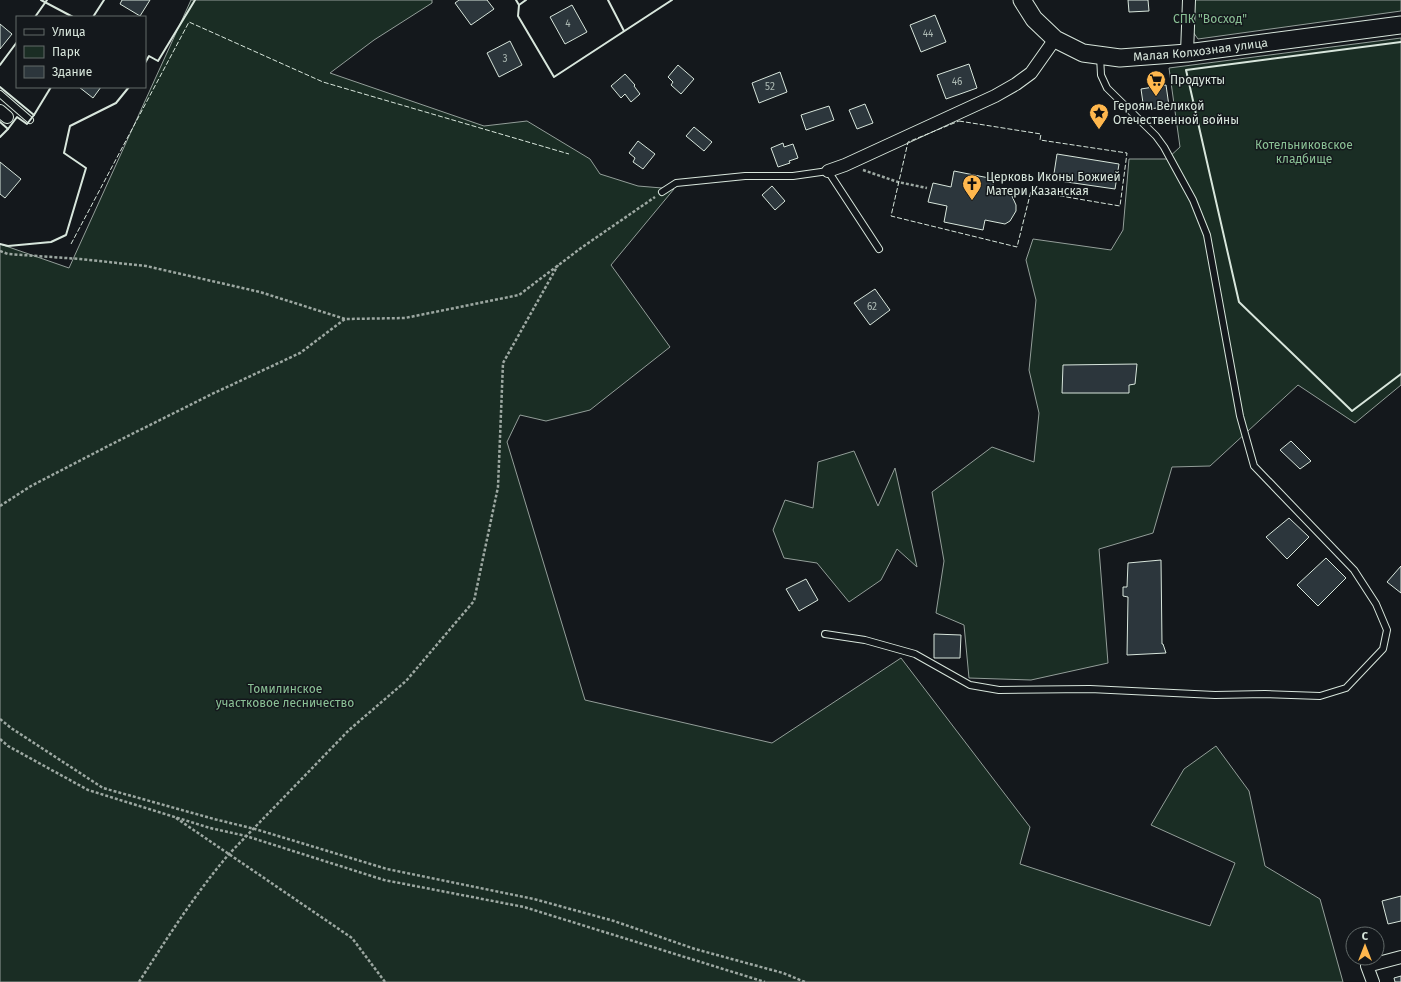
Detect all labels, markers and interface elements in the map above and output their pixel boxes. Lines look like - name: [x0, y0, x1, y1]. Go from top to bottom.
- park label: СПК "Восход": [1173, 12, 1247, 26]
- legend: [16, 16, 146, 88]
- house number: 4: [565, 18, 571, 30]
- text: Улица: [52, 25, 86, 39]
- house number: 44: [923, 28, 934, 40]
- street label: Малая Колхозная улица: [1133, 36, 1269, 64]
- text: Парк: [52, 45, 81, 59]
- house number: 3: [503, 53, 508, 65]
- text: Здание: [52, 65, 92, 79]
- supermarket icon: Продукты: [1145, 69, 1167, 97]
- place label: Продукты: [1170, 73, 1225, 87]
- house number: 46: [952, 76, 962, 88]
- house number: 52: [765, 81, 775, 93]
- place label: Героям Великой Отечественной войны: [1113, 99, 1239, 127]
- place icon: Героям Великой Отечественной войны: [1088, 102, 1110, 130]
- park label: Котельниковское кладбище: [1255, 138, 1353, 166]
- place label: Церковь Иконы Божией Матери Казанская: [986, 170, 1121, 198]
- church icon: Церковь Иконы Божией Матери Казанская: [961, 173, 983, 201]
- house number: 62: [867, 301, 877, 313]
- park label: Томилинское участковое лесничество: [216, 682, 354, 710]
- north arrow: [1345, 926, 1385, 966]
- text: С: [1362, 930, 1369, 943]

